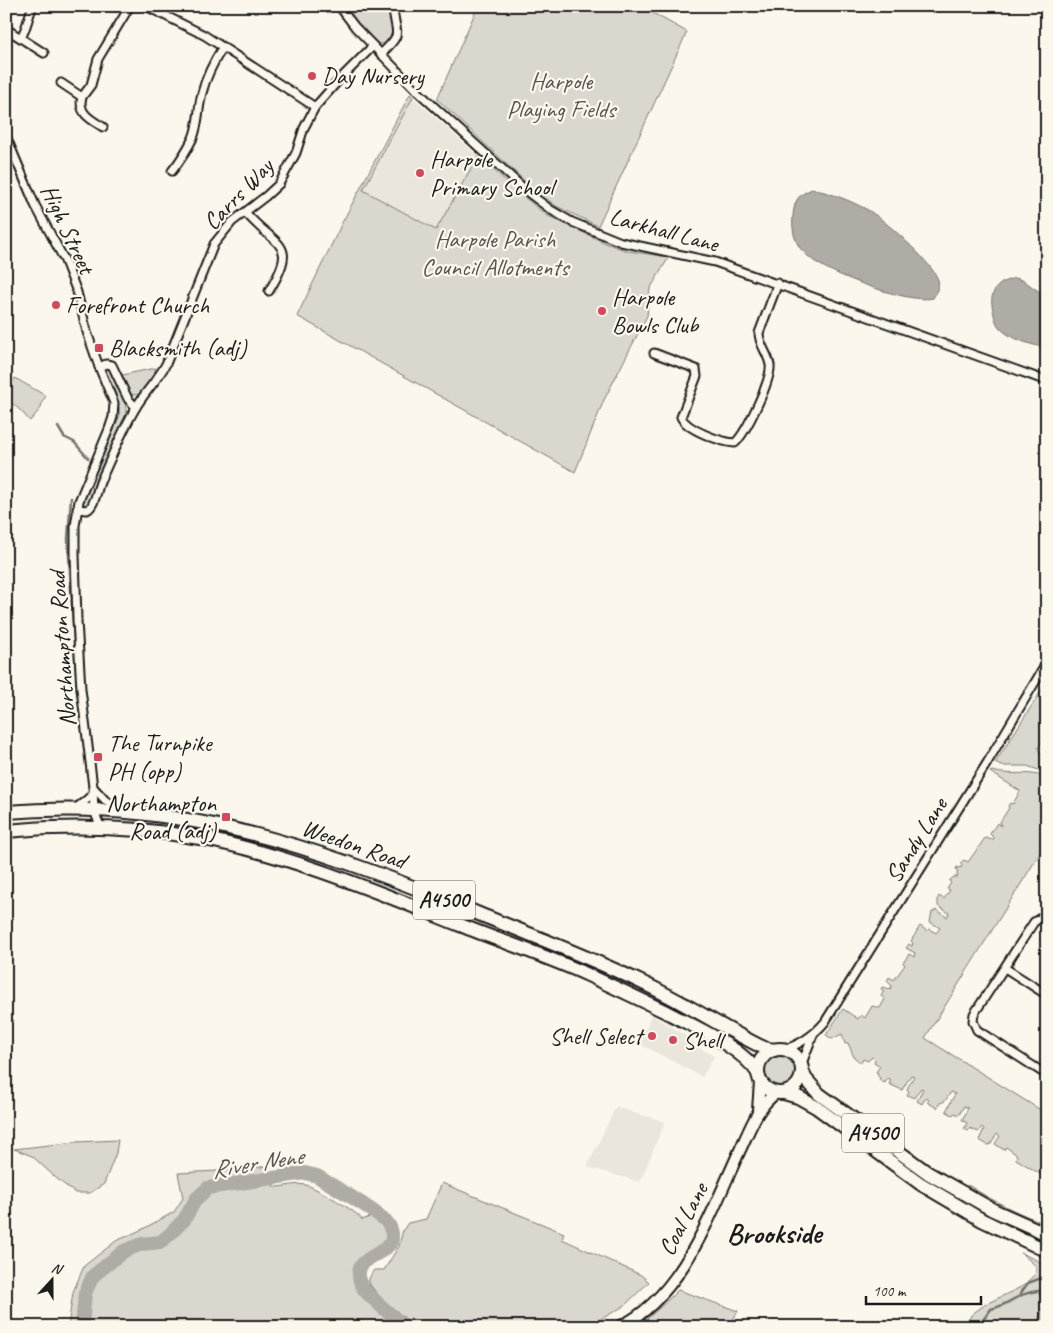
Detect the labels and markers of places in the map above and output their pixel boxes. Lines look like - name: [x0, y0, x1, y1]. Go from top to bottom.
- place label: Day Nursery: [322, 61, 426, 91]
- marker: Day Nursery: [306, 70, 318, 82]
- place label: Harpole Primary School: [430, 144, 557, 202]
- marker: Harpole Primary School: [414, 167, 426, 179]
- place label: Harpole Bowls Club: [612, 282, 700, 340]
- place label: Forefront Church: [66, 290, 210, 320]
- marker: Forefront Church: [50, 299, 62, 311]
- marker: Harpole Bowls Club: [596, 305, 608, 317]
- place label: Blacksmith (adj): [109, 333, 247, 363]
- marker: Blacksmith (adj): [93, 342, 105, 354]
- place label: The Turnpike PH (opp): [108, 728, 214, 786]
- marker: The Turnpike PH (opp): [92, 751, 104, 763]
- place label: Northampton Road (adj): [106, 788, 217, 846]
- marker: Northampton Road (adj): [220, 811, 232, 823]
- place label: Shell Select: [549, 1021, 645, 1051]
- place label: Shell: [683, 1025, 726, 1055]
- marker: Shell Select: [646, 1030, 658, 1042]
- marker: Shell: [667, 1034, 679, 1046]

